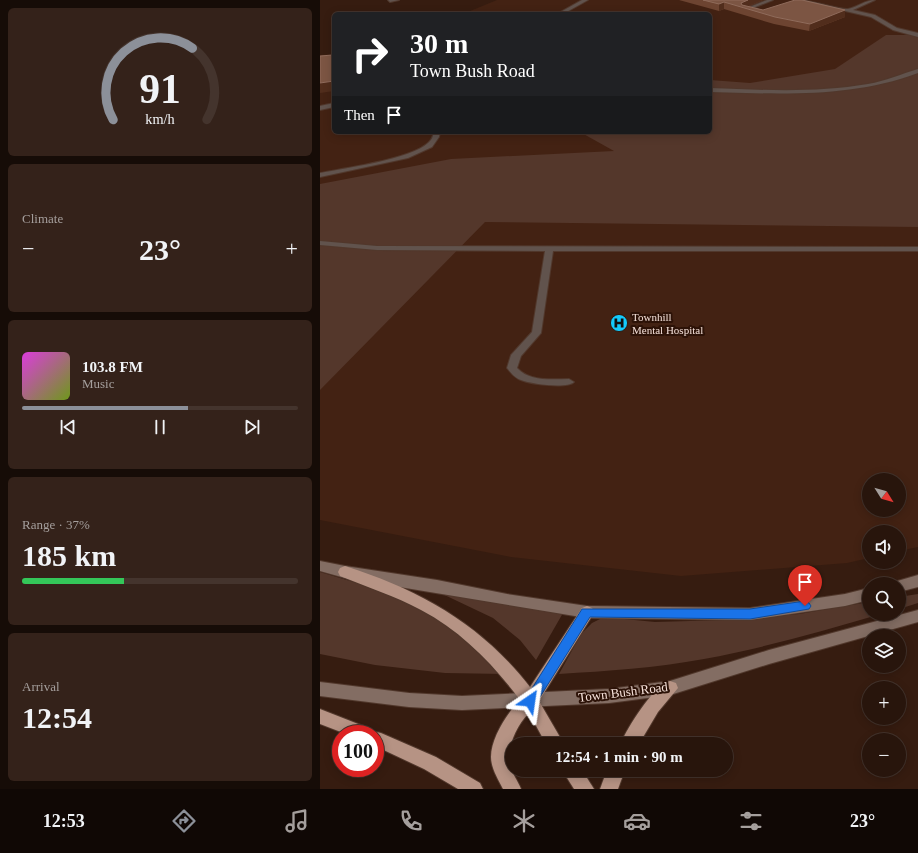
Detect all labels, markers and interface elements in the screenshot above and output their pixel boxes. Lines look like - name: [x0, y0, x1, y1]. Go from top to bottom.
- icon: right: [344, 28, 396, 80]
- text: 30 m: [410, 28, 468, 59]
- text: Town Bush Road: [410, 61, 535, 81]
- text: 91: [139, 66, 181, 112]
- icon: arrive: [383, 104, 405, 126]
- text: Then: [344, 107, 375, 123]
- text: km/h: [145, 111, 175, 127]
- text: Climate: [22, 211, 63, 226]
- text: 23°: [139, 233, 181, 266]
- text: −: [22, 236, 34, 261]
- text: +: [286, 236, 298, 261]
- place label: Townhill Mental Hospital: [632, 311, 703, 336]
- hospital icon: Townhill Mental Hospital: [609, 313, 629, 333]
- text: 103.8 FM: [82, 359, 143, 375]
- text: Music: [82, 376, 115, 391]
- icon: previous: [57, 416, 79, 438]
- icon: pause: [149, 416, 171, 438]
- icon: next: [241, 416, 263, 438]
- north arrow: [862, 473, 906, 517]
- map controls: [862, 473, 906, 777]
- text: Range · 37%: [22, 517, 90, 532]
- button: sound: [862, 525, 906, 569]
- text: 185 km: [22, 539, 116, 572]
- pin: [788, 565, 822, 606]
- icon: arrive: [794, 571, 816, 593]
- button: search: [862, 577, 906, 621]
- button: layers: [862, 629, 906, 673]
- text: Arrival: [22, 679, 60, 694]
- street label: Town Bush Road: [577, 679, 669, 705]
- position arrow: [509, 680, 551, 722]
- button: +: [862, 681, 906, 725]
- text: 12:54: [22, 701, 92, 734]
- speed limit sign: 100: [332, 725, 384, 777]
- button: −: [862, 733, 906, 777]
- text: 12:54 · 1 min · 90 m: [555, 749, 683, 765]
- icon: directions: [170, 807, 198, 835]
- icon: music: [283, 807, 311, 835]
- icon: phone: [397, 807, 425, 835]
- icon: climate: [510, 807, 538, 835]
- icon: car: [623, 807, 651, 835]
- icon: filters: [737, 807, 765, 835]
- text: 12:53: [43, 811, 85, 831]
- text: 23°: [850, 811, 875, 831]

